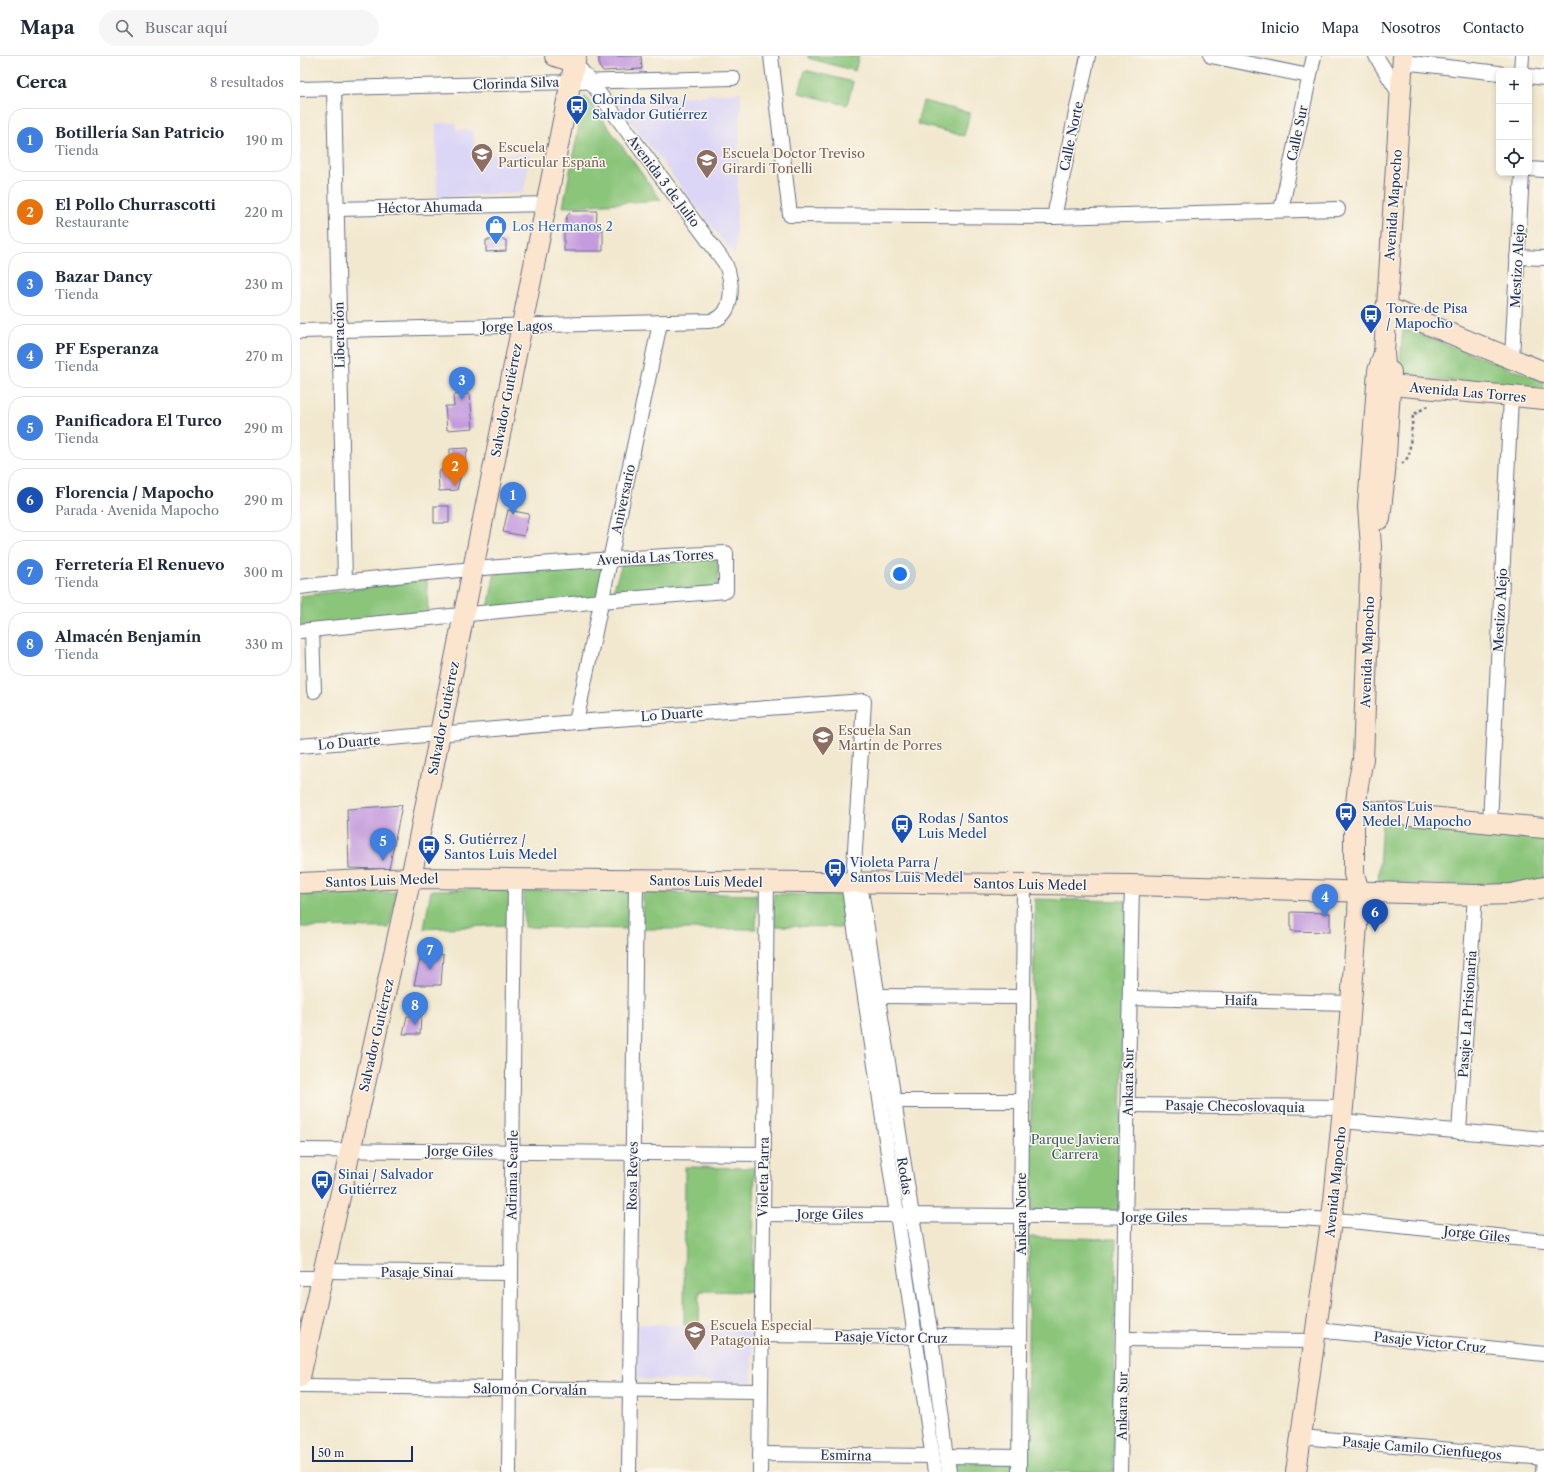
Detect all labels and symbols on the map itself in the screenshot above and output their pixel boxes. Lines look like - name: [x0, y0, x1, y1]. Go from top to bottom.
- street label: Clorinda Silva: [472, 73, 560, 93]
- place label: Clorinda Silva / Salvador Gutiérrez: [592, 91, 708, 122]
- bus stop icon: Clorinda Silva / Salvador Gutiérrez: [564, 93, 590, 126]
- street label: Calle Norte: [1056, 100, 1086, 172]
- street label: Calle Sur: [1283, 103, 1311, 162]
- street label: Avenida 3 de Julio: [624, 131, 704, 230]
- place label: Escuela Particular España: [498, 139, 606, 170]
- school or university icon: Escuela Particular España: [469, 141, 495, 174]
- place label: Escuela Doctor Treviso Girardi Tonelli: [722, 145, 865, 176]
- school or university icon: Escuela Doctor Treviso Girardi Tonelli: [694, 147, 720, 180]
- street label: Avenida Mapocho: [1381, 149, 1405, 262]
- street label: Héctor Ahumada: [377, 198, 483, 216]
- shop icon: Los Hermanos 2: [483, 213, 509, 246]
- place label: Los Hermanos 2: [512, 218, 613, 234]
- street label: Mestizo Alejo: [1507, 223, 1527, 309]
- place label: Torre de Pisa / Mapocho: [1386, 300, 1468, 331]
- street label: Liberación: [330, 301, 348, 369]
- bus stop icon: Torre de Pisa / Mapocho: [1358, 302, 1384, 335]
- street label: Jorge Lagos: [479, 317, 553, 335]
- street label: Salvador Gutiérrez: [487, 342, 525, 458]
- pin: 3: [449, 367, 475, 400]
- street label: Avenida Las Torres: [1408, 379, 1527, 405]
- pin: 2: [442, 453, 468, 486]
- street label: Aniversario: [608, 463, 638, 536]
- pin: 1: [500, 482, 526, 515]
- street label: Avenida Las Torres: [595, 546, 714, 568]
- your location: [890, 564, 910, 584]
- street label: Mestizo Alejo: [1490, 567, 1510, 653]
- street label: Avenida Mapocho: [1357, 596, 1377, 709]
- street label: Salvador Gutiérrez: [424, 660, 462, 776]
- street label: Lo Duarte: [640, 704, 704, 724]
- place label: Escuela San Martín de Porres: [838, 722, 942, 753]
- school or university icon: Escuela San Martín de Porres: [810, 724, 836, 757]
- street label: Lo Duarte: [317, 731, 381, 753]
- place label: Santos Luis Medel / Mapocho: [1362, 798, 1472, 829]
- bus stop icon: Santos Luis Medel / Mapocho: [1333, 800, 1359, 833]
- place label: Rodas / Santos Luis Medel: [918, 810, 1009, 841]
- bus stop icon: Rodas / Santos Luis Medel: [889, 812, 915, 845]
- pin: 5: [370, 828, 396, 861]
- place label: S. Gutiérrez / Santos Luis Medel: [444, 831, 557, 862]
- bus stop icon: S. Gutiérrez / Santos Luis Medel: [416, 833, 442, 866]
- place label: Violeta Parra / Santos Luis Medel: [849, 854, 963, 885]
- bus stop icon: Violeta Parra / Santos Luis Medel: [822, 856, 848, 889]
- street label: Santos Luis Medel: [325, 870, 439, 890]
- street label: Santos Luis Medel: [649, 872, 763, 890]
- street label: Santos Luis Medel: [973, 875, 1087, 893]
- pin: 4: [1312, 884, 1338, 917]
- pin: 6: [1362, 899, 1388, 932]
- pin: 7: [417, 937, 443, 970]
- street label: Pasaje La Prisionaria: [1455, 950, 1479, 1078]
- street label: Salvador Gutiérrez: [355, 977, 397, 1093]
- pin: 8: [402, 992, 428, 1025]
- street label: Haifa: [1224, 992, 1258, 1008]
- street label: Ankara Sur: [1119, 1047, 1137, 1118]
- street label: Pasaje Checoslovaquia: [1165, 1097, 1305, 1115]
- street label: Avenida Mapocho: [1321, 1126, 1349, 1239]
- street label: Adriana Searle: [503, 1130, 521, 1221]
- park label: Parque Javiera Carrera: [1031, 1131, 1119, 1162]
- street label: Violeta Parra: [754, 1137, 772, 1218]
- street label: Rosa Reyes: [623, 1141, 641, 1211]
- street label: Jorge Giles: [425, 1142, 494, 1160]
- street label: Rodas: [894, 1156, 916, 1196]
- place label: Sinai / Salvador Gutiérrez: [338, 1166, 434, 1197]
- bus stop icon: Sinai / Salvador Gutiérrez: [309, 1168, 335, 1201]
- street label: Ankara Norte: [1013, 1172, 1029, 1257]
- street label: Jorge Giles: [795, 1206, 864, 1222]
- street label: Jorge Giles: [1119, 1209, 1188, 1225]
- street label: Jorge Giles: [1441, 1222, 1511, 1245]
- street label: Pasaje Sinaí: [381, 1264, 453, 1280]
- place label: Escuela Especial Patagonia: [710, 1317, 812, 1348]
- school or university icon: Escuela Especial Patagonia: [682, 1319, 708, 1352]
- street label: Pasaje Víctor Cruz: [834, 1328, 948, 1346]
- street label: Pasaje Víctor Cruz: [1373, 1328, 1487, 1356]
- street label: Ankara Sur: [1113, 1371, 1131, 1442]
- street label: Salomón Corvalán: [473, 1380, 587, 1398]
- street label: Pasaje Camilo Cienfuegos: [1341, 1433, 1503, 1463]
- scale bar: [312, 1444, 413, 1463]
- street label: Esmirna: [820, 1447, 872, 1463]

